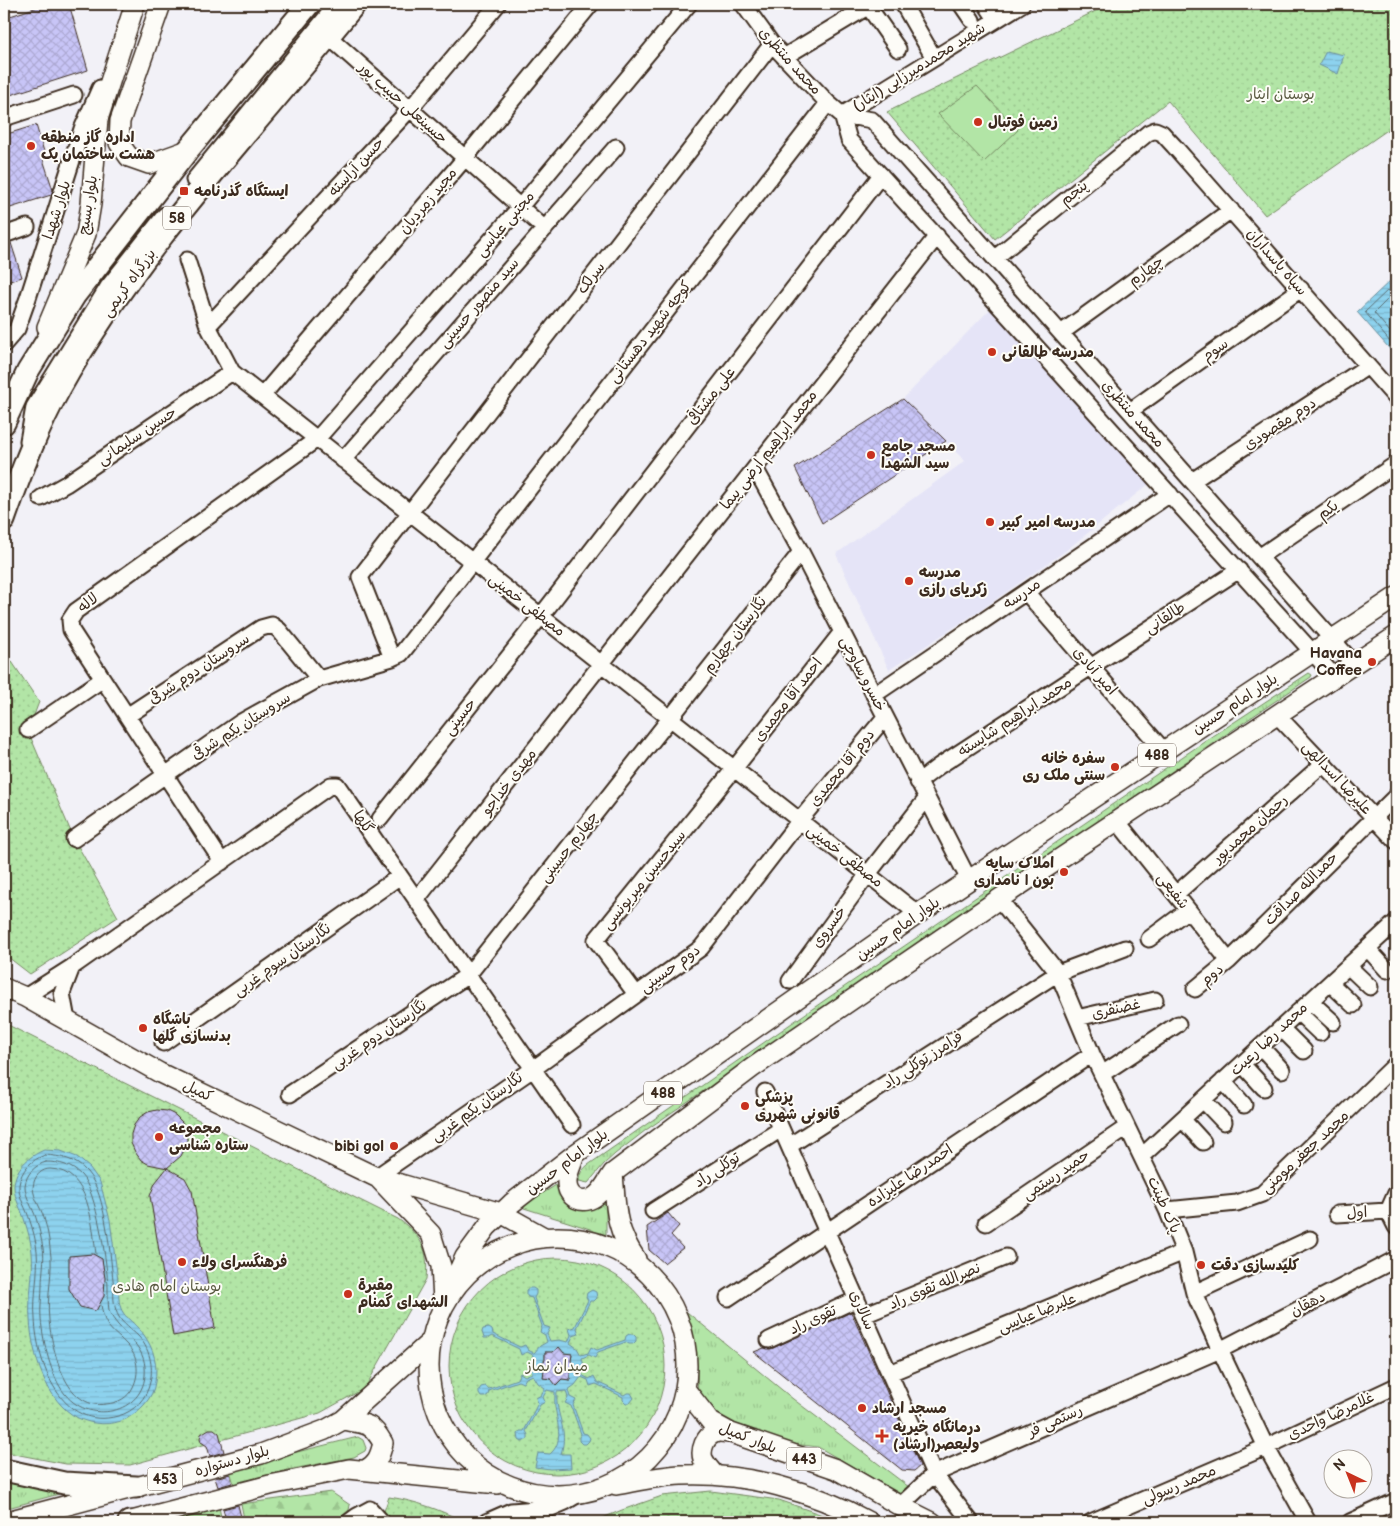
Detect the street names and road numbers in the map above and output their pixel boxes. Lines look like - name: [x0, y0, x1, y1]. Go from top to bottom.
- street label: شهید محمدمیرزایی (ایثار): [849, 18, 989, 116]
- street label: محمد منتظری: [754, 23, 826, 99]
- street label: حسینعلی حبیب پور: [354, 57, 451, 148]
- street label: حسن آراسته: [324, 133, 388, 201]
- street label: مجید زمردیان: [395, 164, 461, 238]
- street label: بلوار بسیج: [74, 174, 102, 236]
- street label: پنجم: [1056, 176, 1093, 211]
- street label: بلوار شهدا: [39, 178, 75, 242]
- street label: مجتبی عباسی: [471, 187, 539, 261]
- road number: 58: [163, 207, 191, 230]
- street label: سپاه پاسداران: [1243, 224, 1311, 300]
- street label: بزرگراه کریمی: [98, 245, 160, 321]
- street label: چهارم: [1124, 252, 1168, 291]
- street label: سید منصور حسینی: [435, 254, 523, 352]
- street label: سرلک: [573, 258, 609, 298]
- street label: کوچه شهید دهستانی: [604, 277, 696, 387]
- street label: سوم: [1198, 334, 1233, 368]
- street label: علی مشتاقی: [681, 362, 740, 429]
- street label: محمد منتظری: [1097, 376, 1169, 452]
- street label: محمد ابراهیم ارضی پیما: [716, 386, 823, 515]
- street label: دوم مقصودی: [1240, 394, 1321, 456]
- street label: حسین سلیمانی: [94, 403, 180, 469]
- street label: یکم: [1314, 496, 1343, 525]
- street label: مصطفی خمینی: [485, 569, 569, 641]
- street label: مدرسه: [999, 575, 1045, 613]
- street label: لاله: [74, 589, 102, 617]
- street label: نگارستان چهارم: [699, 593, 772, 678]
- street label: طالقانی: [1141, 598, 1189, 638]
- street label: سروستان دوم شرقی: [144, 628, 254, 710]
- street label: خسرو ساوجی: [836, 633, 890, 715]
- street label: امیر آبادی: [1069, 643, 1121, 699]
- street label: احمد آقا محمدی: [749, 654, 827, 746]
- street label: بلوار امام حسین: [1189, 669, 1282, 740]
- street label: محمد ابراهیم شایسته: [954, 673, 1077, 763]
- street label: سروستان یکم شرقی: [187, 686, 295, 766]
- street label: حسینی: [440, 695, 480, 739]
- street label: دوم آقا محمدی: [805, 725, 881, 812]
- street label: علیرضا اسدالهی: [1298, 737, 1376, 819]
- road number: 488: [1138, 744, 1176, 766]
- street label: مهدی خداجو: [477, 745, 541, 820]
- street label: رحمان محمدپور: [1208, 790, 1292, 868]
- street label: گلها: [349, 807, 377, 837]
- street label: چهارم حسینی: [535, 807, 604, 887]
- street label: مصطفی خمینی: [803, 820, 887, 892]
- street label: سیدحسین میریونسی: [598, 826, 690, 934]
- street label: حمدالله صداقت: [1260, 848, 1342, 930]
- street label: شفیعی: [1153, 869, 1193, 913]
- street label: بلوار امام حسین: [852, 893, 944, 966]
- street label: خسروی: [807, 902, 851, 952]
- street label: نگارستان سوم غربی: [229, 919, 336, 1002]
- street label: دوم حسینی: [636, 941, 705, 999]
- street label: دوم: [1197, 960, 1229, 992]
- street label: غضنفری: [1090, 994, 1142, 1024]
- street label: نگارستان دوم غربی: [328, 996, 431, 1076]
- street label: محمد رضا رعیت: [1226, 998, 1312, 1080]
- street label: فرامرز توکلی راد: [879, 1027, 967, 1093]
- street label: نگارستان یکم غربی: [427, 1068, 528, 1147]
- street label: کمیل: [180, 1076, 216, 1106]
- road number: 488: [644, 1082, 682, 1104]
- street label: محمد جعفر مومنی: [1257, 1106, 1353, 1198]
- street label: بلوار امام حسین: [522, 1125, 612, 1200]
- street label: احمدرضا علیزاده: [863, 1140, 957, 1212]
- street label: حمید رستمی: [1019, 1145, 1093, 1205]
- street label: توکلی راد: [690, 1148, 744, 1192]
- street label: پاک طینت: [1143, 1174, 1185, 1236]
- street label: اول: [1346, 1203, 1368, 1223]
- street label: نصرالله تقوی راد: [886, 1258, 984, 1314]
- street label: سالاری: [845, 1287, 879, 1333]
- street label: دهقان: [1287, 1287, 1329, 1321]
- street label: علیرضا عباسی: [995, 1289, 1079, 1337]
- street label: تقوی راد: [786, 1301, 840, 1339]
- street label: غلامرضا واحدی: [1285, 1388, 1377, 1444]
- street label: رستمی فر: [1023, 1401, 1085, 1442]
- street label: بلوار کمیل: [716, 1418, 780, 1458]
- street label: بلوار دستواره: [192, 1441, 272, 1481]
- road number: 443: [786, 1448, 822, 1470]
- street label: محمد رسولی: [1139, 1461, 1219, 1509]
- road number: 453: [148, 1468, 182, 1490]

